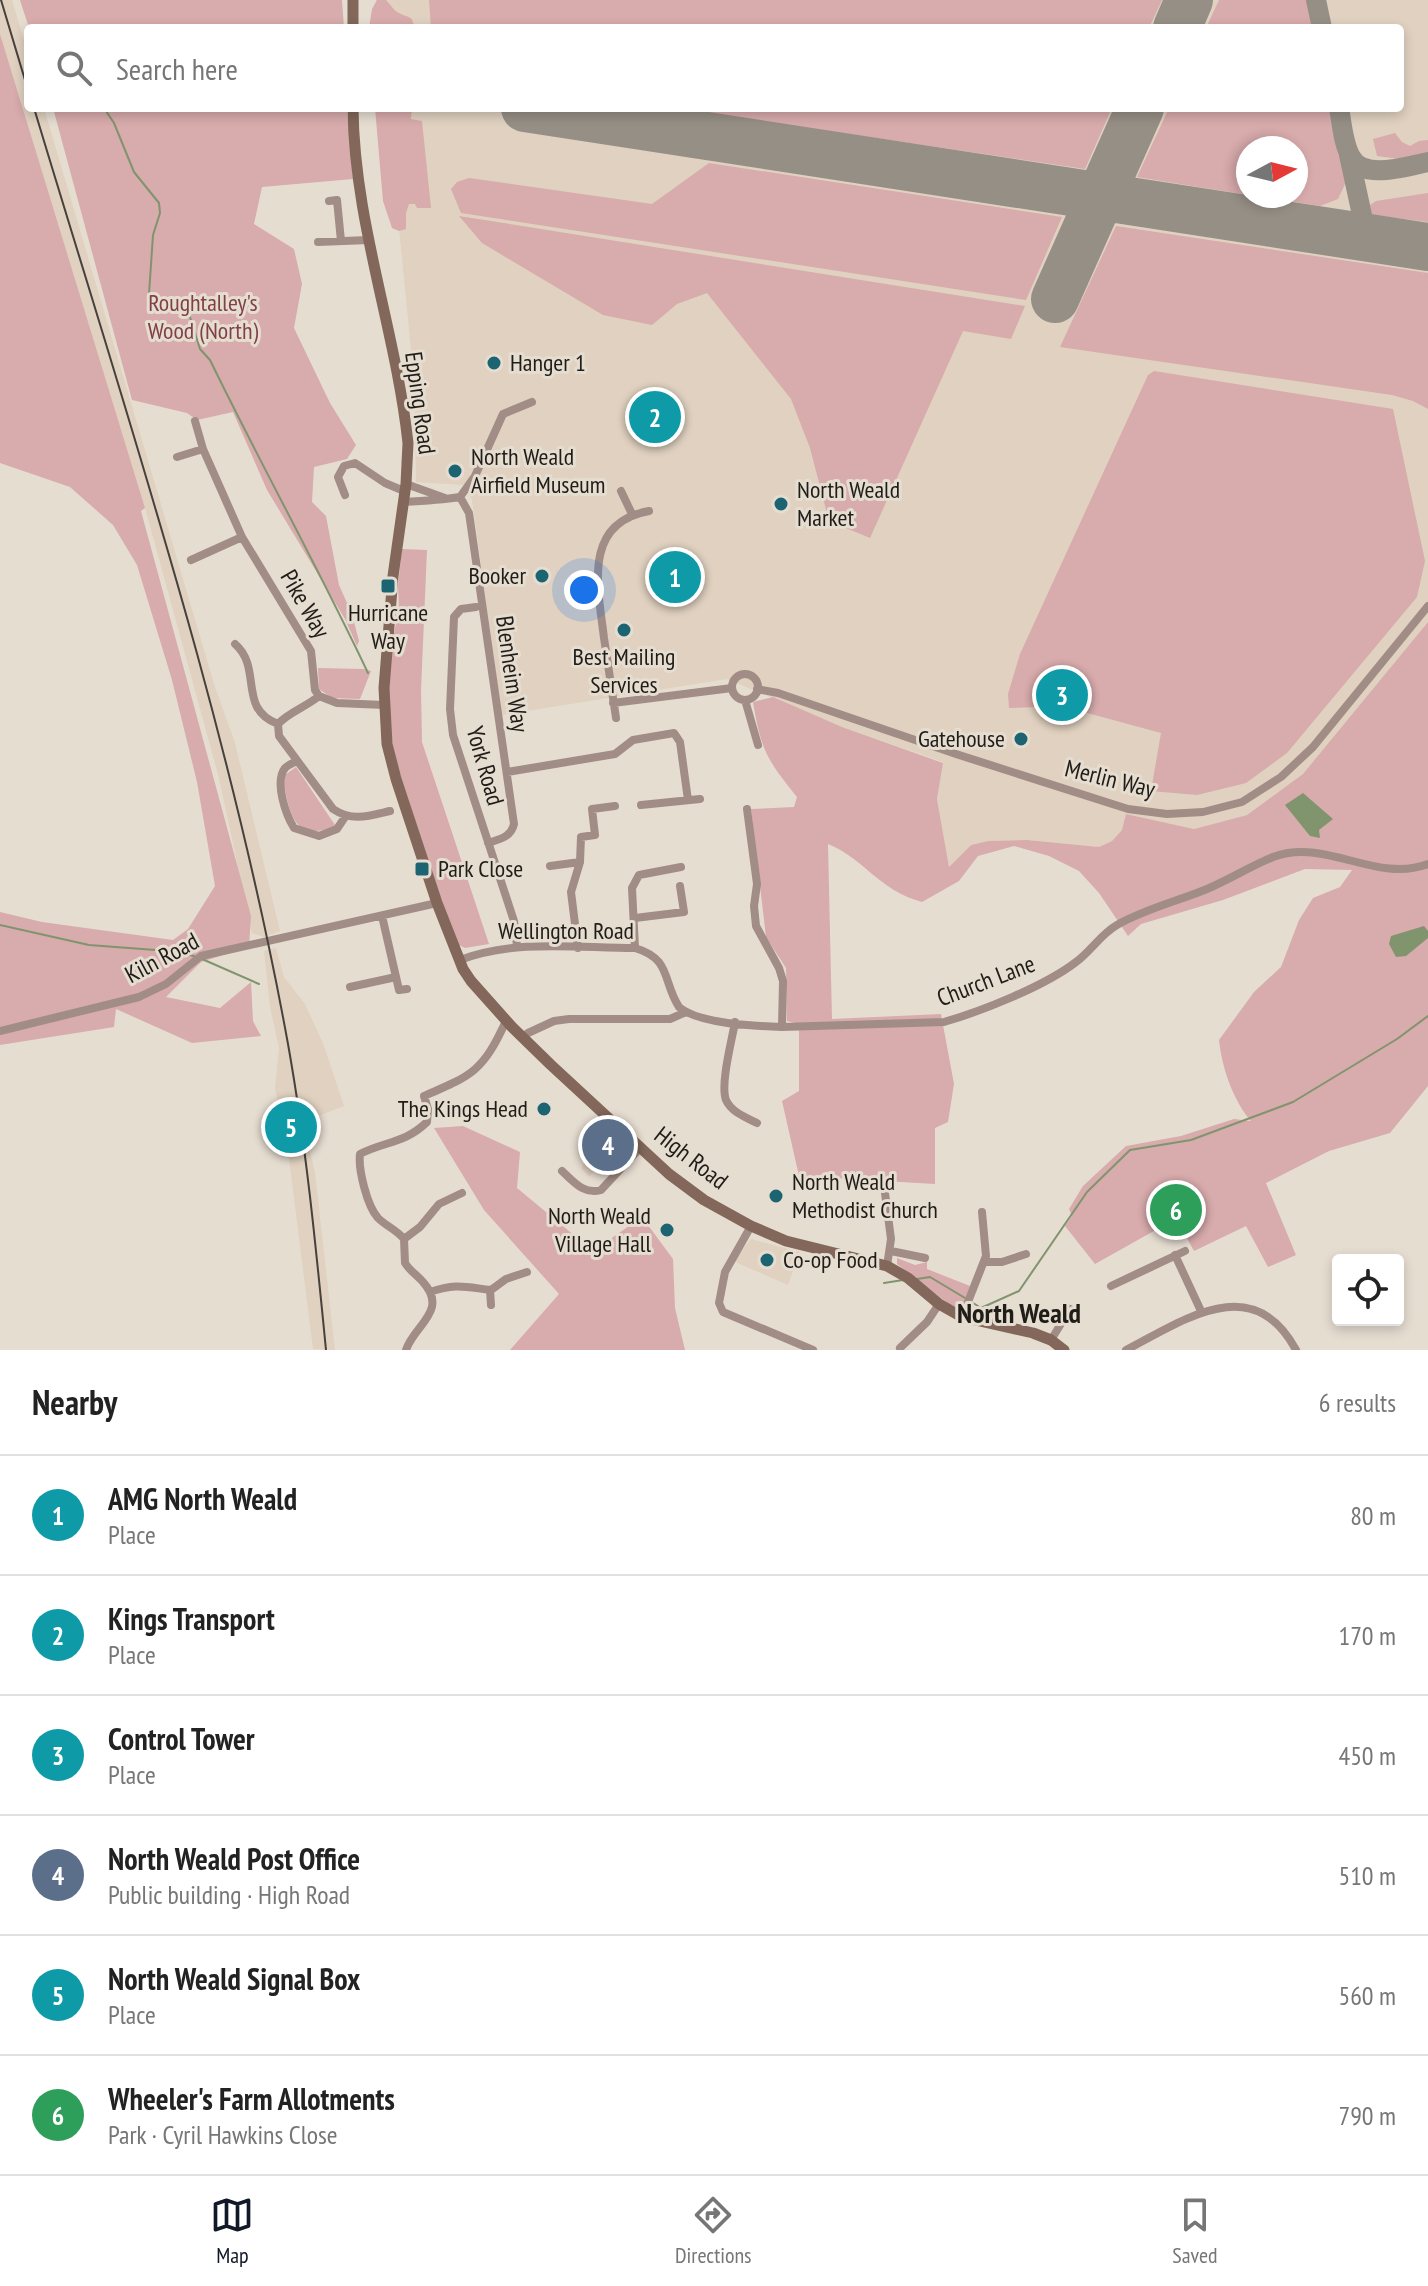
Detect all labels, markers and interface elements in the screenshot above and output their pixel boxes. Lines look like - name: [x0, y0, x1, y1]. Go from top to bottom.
- search box: [24, 24, 1404, 112]
- icon: search: [52, 46, 96, 90]
- text: Search here: [116, 49, 238, 88]
- north arrow: [1236, 136, 1308, 208]
- park label: Roughtalley's Wood (North): [148, 287, 259, 346]
- place label: Hanger 1: [510, 347, 586, 378]
- street label: Epping Road: [398, 350, 443, 456]
- marker: Hanger 1: [485, 354, 503, 372]
- pin: 2: [629, 387, 681, 447]
- place label: North Weald Airfield Museum: [471, 441, 605, 500]
- marker: North Weald Airfield Museum: [446, 462, 464, 480]
- place label: North Weald Market: [797, 474, 900, 533]
- marker: North Weald Market: [772, 495, 790, 513]
- pin: 1: [649, 547, 701, 607]
- place label: Booker: [468, 560, 526, 591]
- street label: Pike Way: [274, 564, 337, 643]
- marker: Booker: [533, 567, 551, 585]
- your location: [564, 570, 604, 610]
- marker: Hurricane Way: [379, 577, 397, 595]
- place label: Hurricane Way: [348, 597, 428, 656]
- street label: Blenheim Way: [489, 614, 536, 734]
- marker: Best Mailing Services: [615, 621, 633, 639]
- place label: Best Mailing Services: [573, 641, 675, 700]
- pin: 3: [1036, 665, 1088, 725]
- street label: York Road: [459, 723, 512, 809]
- place label: Gatehouse: [918, 723, 1005, 754]
- marker: Gatehouse: [1012, 730, 1030, 748]
- street label: Merlin Way: [1062, 752, 1158, 805]
- place label: Park Close: [438, 853, 523, 884]
- marker: Park Close: [413, 860, 431, 878]
- street label: Wellington Road: [498, 915, 634, 946]
- street label: Kiln Road: [120, 925, 204, 990]
- street label: Church Lane: [932, 948, 1039, 1013]
- place label: The Kings Head: [398, 1093, 528, 1124]
- pin: 5: [265, 1097, 317, 1157]
- marker: The Kings Head: [535, 1100, 553, 1118]
- pin: 4: [582, 1115, 634, 1175]
- street label: High Road: [648, 1119, 734, 1196]
- place label: North Weald Methodist Church: [792, 1166, 938, 1225]
- pin: 6: [1150, 1180, 1202, 1240]
- marker: North Weald Methodist Church: [767, 1187, 785, 1205]
- place label: North Weald Village Hall: [548, 1200, 651, 1259]
- marker: North Weald Village Hall: [658, 1221, 676, 1239]
- place label: Co-op Food: [783, 1244, 878, 1275]
- marker: Co-op Food: [758, 1251, 776, 1269]
- map controls: [1332, 1254, 1404, 1326]
- button: locate: [1332, 1254, 1404, 1326]
- district label: North Weald: [957, 1294, 1081, 1331]
- text: Nearby: [32, 1380, 117, 1424]
- text: 6 results: [1319, 1386, 1396, 1419]
- text: AMG North Weald: [108, 1479, 297, 1518]
- text: 1: [52, 1499, 64, 1532]
- text: 80 m: [1350, 1499, 1396, 1532]
- text: Place: [108, 1518, 156, 1551]
- text: Kings Transport: [108, 1599, 275, 1638]
- text: 2: [52, 1619, 64, 1652]
- text: 170 m: [1338, 1619, 1396, 1652]
- text: Place: [108, 1638, 156, 1671]
- text: Control Tower: [108, 1719, 255, 1758]
- text: 3: [52, 1739, 64, 1772]
- text: 450 m: [1338, 1739, 1396, 1772]
- text: Place: [108, 1758, 156, 1791]
- text: North Weald Post Office: [108, 1839, 360, 1878]
- text: 4: [52, 1859, 64, 1892]
- text: 510 m: [1338, 1859, 1396, 1892]
- text: Public building · High Road: [108, 1878, 350, 1911]
- text: North Weald Signal Box: [108, 1959, 360, 1998]
- text: 5: [52, 1979, 64, 2012]
- text: 560 m: [1338, 1979, 1396, 2012]
- text: Place: [108, 1998, 156, 2031]
- text: Wheeler's Farm Allotments: [108, 2079, 395, 2118]
- text: 6: [52, 2099, 64, 2132]
- text: 790 m: [1338, 2099, 1396, 2132]
- text: Park · Cyril Hawkins Close: [108, 2118, 338, 2151]
- tab: Map: [210, 2193, 254, 2269]
- tab: Directions: [675, 2193, 752, 2269]
- tab: Saved: [1172, 2193, 1218, 2269]

